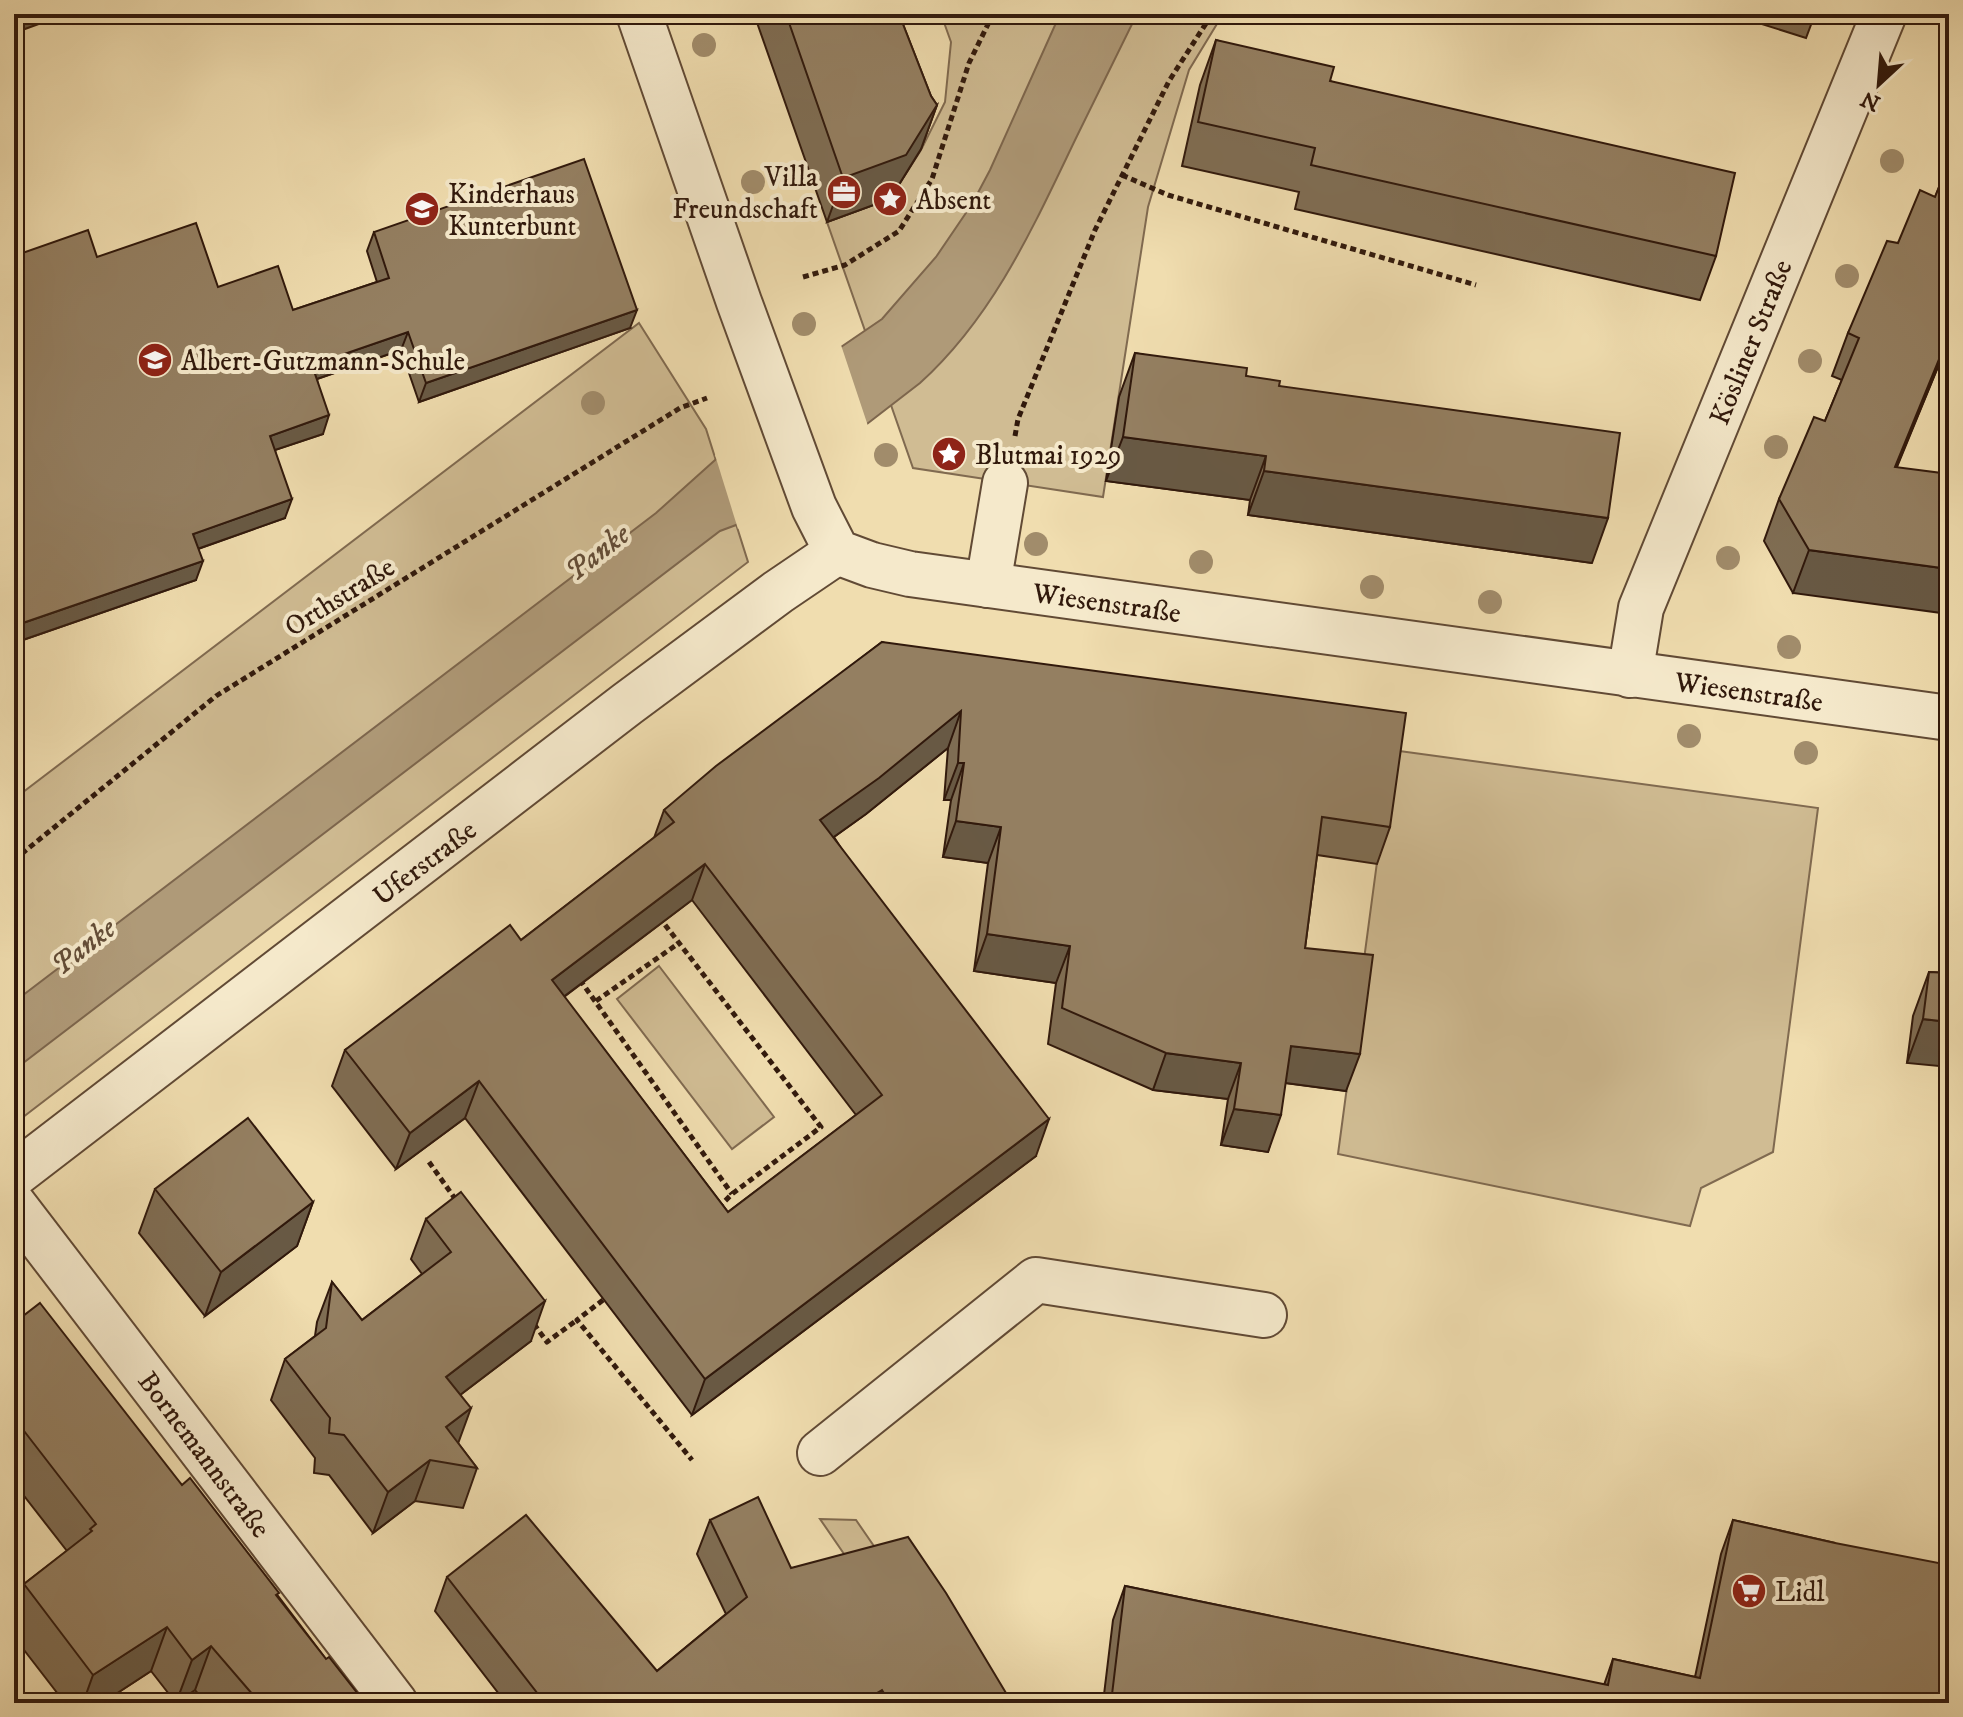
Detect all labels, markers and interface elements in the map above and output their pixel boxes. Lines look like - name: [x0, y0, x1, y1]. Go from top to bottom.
- north arrow: [1839, 44, 1919, 124]
- text: N: [1857, 85, 1885, 117]
- place label: Villa Freundschaft: [672, 160, 818, 227]
- office icon: Villa Freundschaft: [825, 173, 863, 211]
- place label: Kinderhaus Kunterbunt: [448, 177, 577, 244]
- place icon: Absent: [871, 180, 909, 218]
- place label: Absent: [916, 183, 991, 218]
- school or university icon: Kinderhaus Kunterbunt: [403, 190, 441, 228]
- street label: Kösliner Straße: [1702, 255, 1800, 430]
- school or university icon: Albert-Gutzmann-Schule: [136, 341, 174, 379]
- place label: Albert-Gutzmann-Schule: [181, 344, 465, 379]
- place icon: Blutmai 1929: [930, 435, 968, 473]
- place label: Blutmai 1929: [975, 438, 1121, 473]
- water label: Panke: [558, 516, 638, 590]
- street label: Orthstraße: [278, 550, 401, 645]
- street label: Wiesenstraße: [1030, 576, 1183, 631]
- street label: Wiesenstraße: [1672, 665, 1825, 720]
- street label: Uferstraße: [366, 813, 484, 914]
- water label: Panke: [44, 910, 124, 984]
- street label: Bornemannstraße: [130, 1365, 278, 1545]
- supermarket icon: Lidl: [1730, 1572, 1768, 1610]
- place label: Lidl: [1775, 1575, 1825, 1610]

